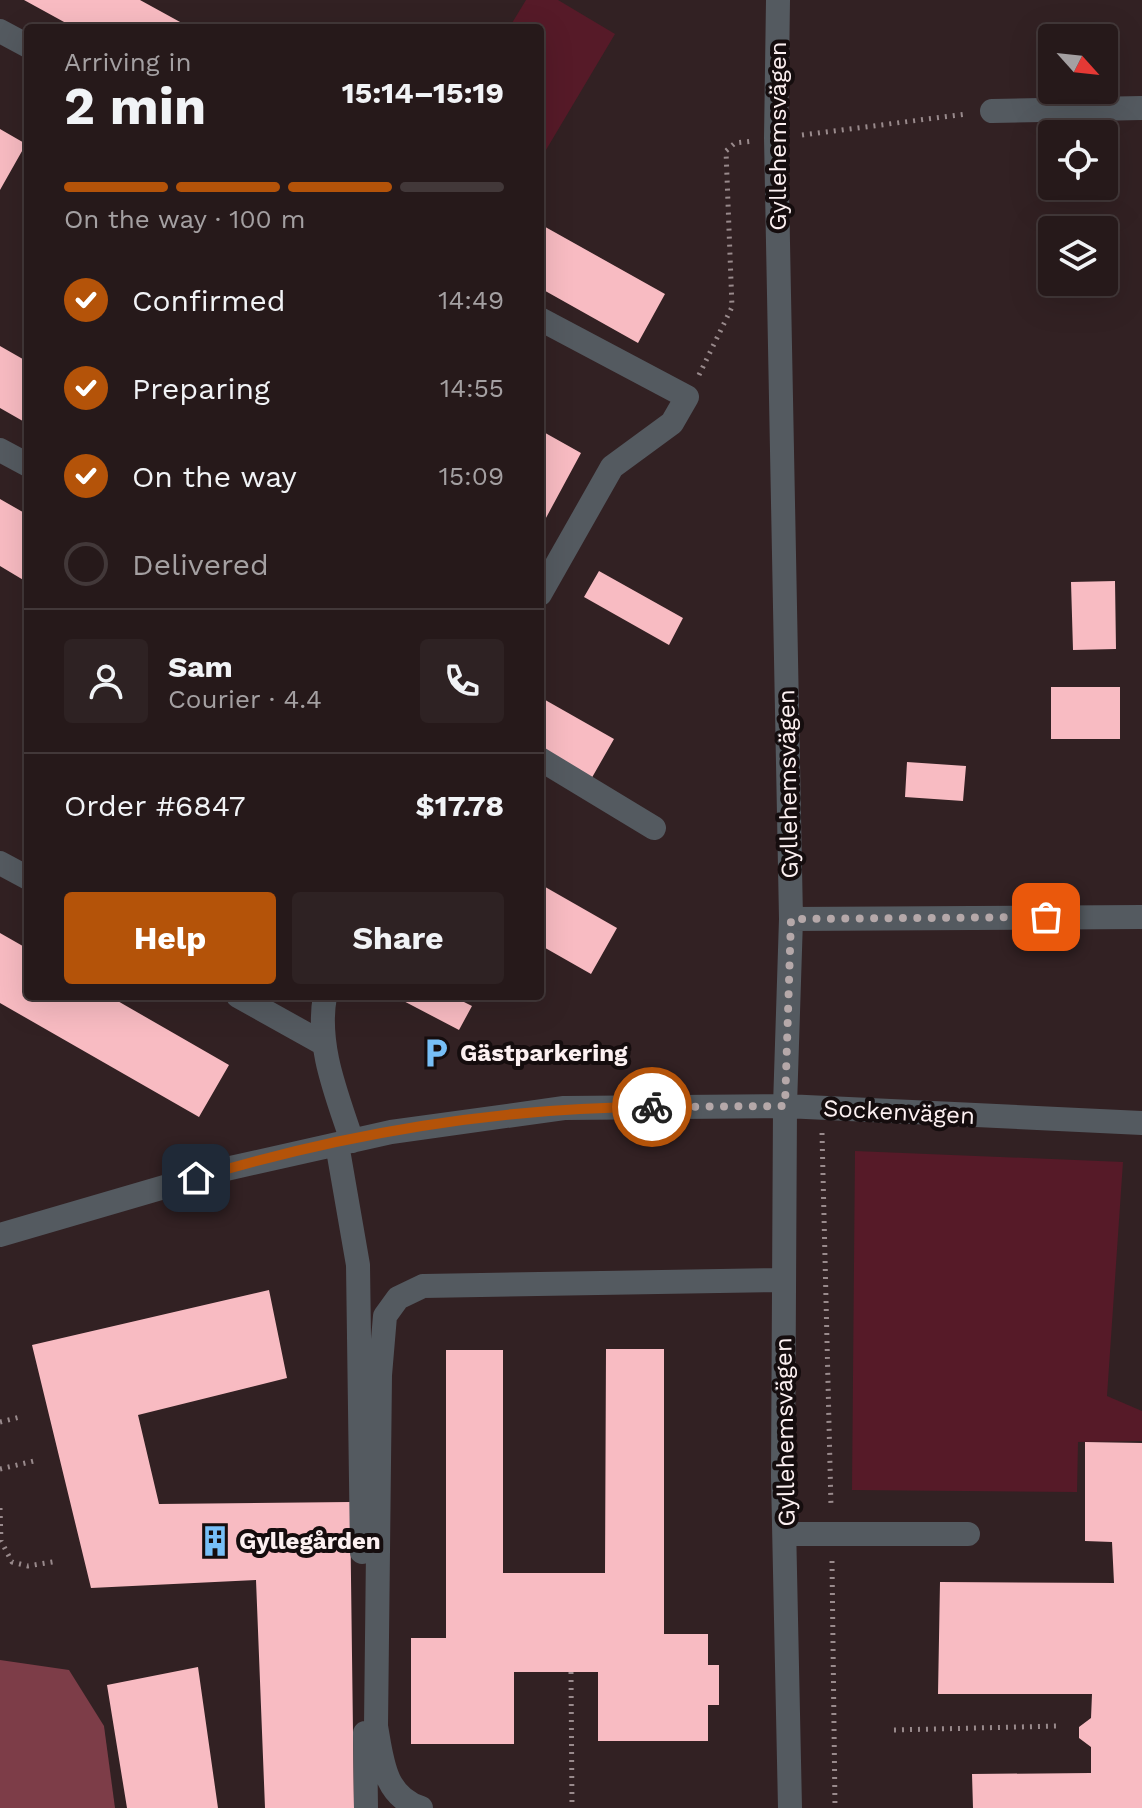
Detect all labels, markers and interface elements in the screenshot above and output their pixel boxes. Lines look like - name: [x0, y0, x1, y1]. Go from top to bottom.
- north arrow: [1038, 24, 1118, 104]
- map controls: [1038, 24, 1118, 296]
- street label: Gyllehemsvägen: [764, 41, 792, 231]
- text: Arriving in: [64, 47, 192, 77]
- text: 15:14–15:19: [342, 75, 504, 110]
- text: 2 min: [64, 76, 206, 137]
- button: locate: [1038, 120, 1118, 200]
- text: On the way · 100 m: [64, 204, 305, 234]
- button: layers: [1038, 216, 1118, 296]
- icon: check: [64, 278, 108, 322]
- text: Confirmed: [132, 283, 286, 318]
- text: 14:49: [438, 285, 504, 315]
- icon: check: [64, 366, 108, 410]
- text: Preparing: [132, 371, 270, 406]
- text: 14:55: [440, 373, 504, 403]
- icon: check: [64, 454, 108, 498]
- text: On the way: [132, 459, 297, 494]
- text: 15:09: [439, 461, 504, 491]
- text: Delivered: [132, 547, 269, 582]
- button: person: [64, 639, 148, 723]
- button: phone: [420, 639, 504, 723]
- text: Sam: [168, 649, 233, 684]
- text: Courier · 4.4: [168, 684, 322, 714]
- street label: Gyllehemsvägen: [772, 689, 804, 879]
- text: Order #6847: [64, 788, 246, 823]
- text: $17.78: [415, 788, 504, 823]
- pin: [1012, 883, 1080, 951]
- button: Help: [64, 892, 276, 984]
- button: Share: [292, 892, 504, 984]
- icon: bag: [1024, 895, 1068, 939]
- parking icon: Gästparkering: [419, 1036, 453, 1070]
- place label: Gästparkering: [460, 1039, 628, 1067]
- courier: [612, 1067, 692, 1147]
- icon: bike: [630, 1085, 674, 1129]
- street label: Sockenvägen: [822, 1094, 976, 1130]
- pin: [162, 1144, 230, 1212]
- icon: home: [174, 1156, 218, 1200]
- street label: Gyllehemsvägen: [769, 1337, 801, 1527]
- building icon: Gyllegården: [198, 1524, 232, 1558]
- place label: Gyllegården: [239, 1527, 381, 1555]

